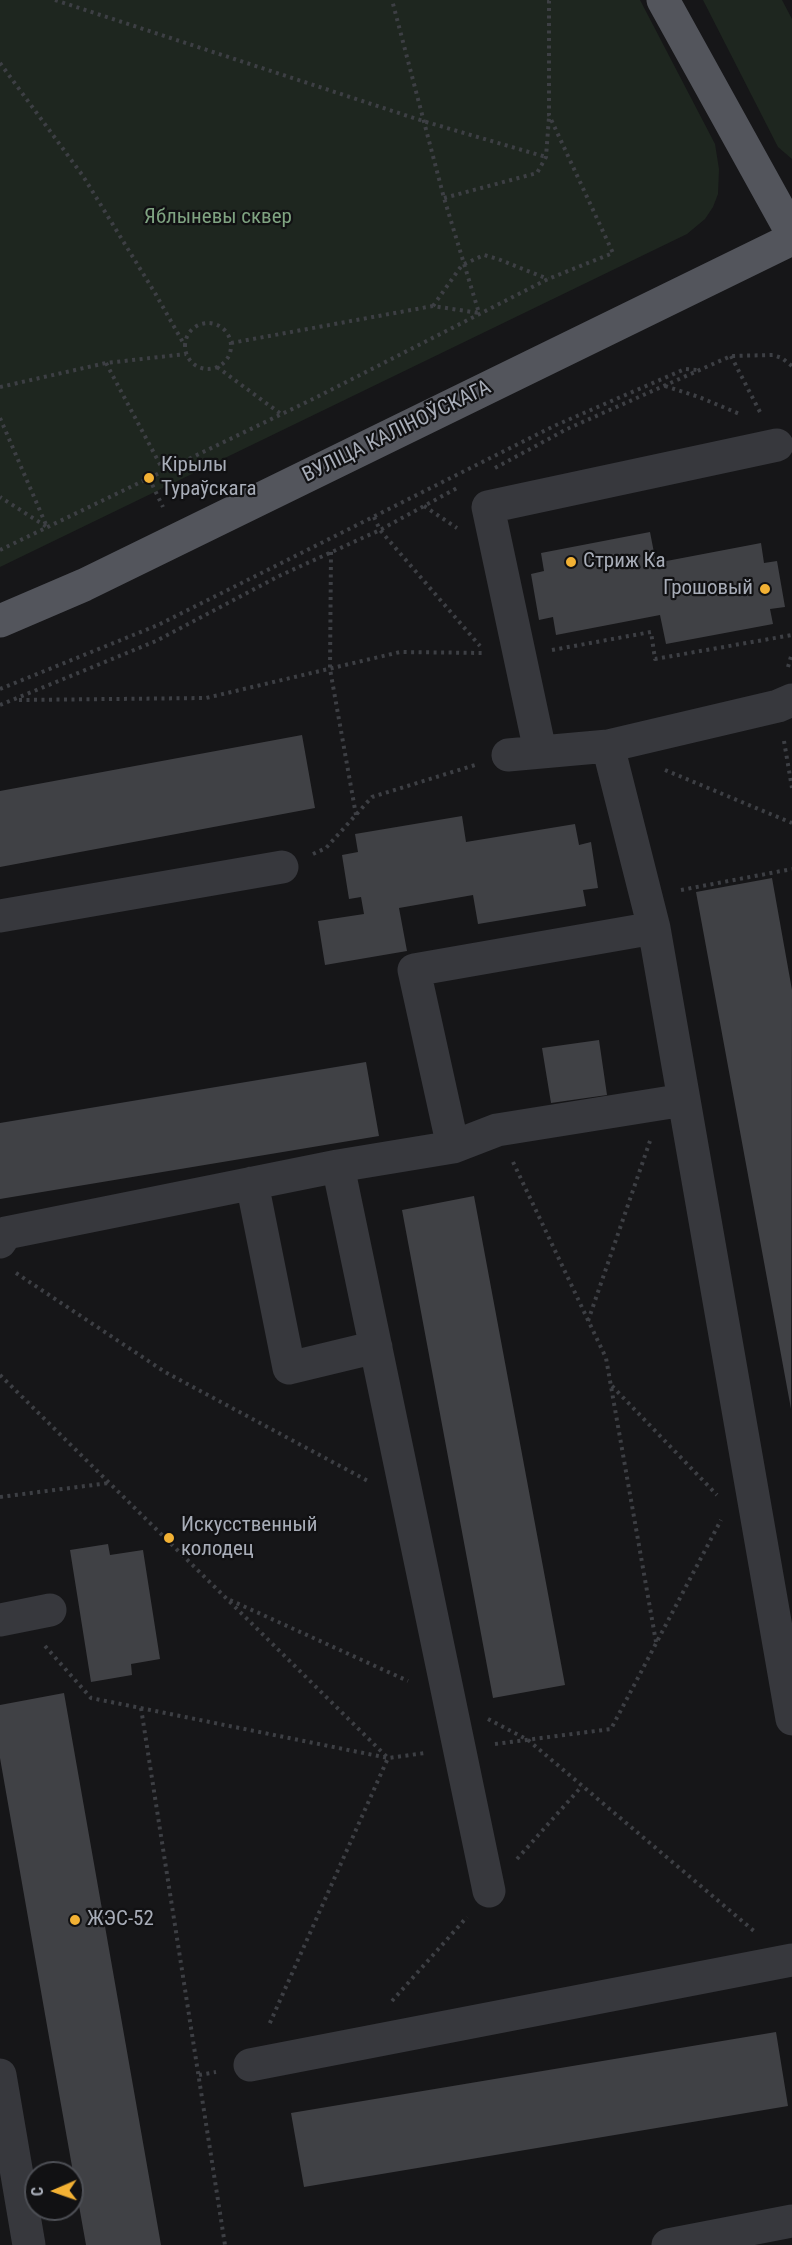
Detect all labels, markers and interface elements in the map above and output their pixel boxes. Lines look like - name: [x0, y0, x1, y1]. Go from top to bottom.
- park label: Яблыневы сквер: [144, 205, 292, 231]
- street label: ВУЛІЦА КАЛІНОЎСКАГА: [299, 375, 495, 489]
- place label: Кірылы Тураўскага: [161, 453, 257, 503]
- marker: Кірылы Тураўскага: [142, 471, 156, 485]
- place label: Стриж Ка: [583, 549, 665, 575]
- marker: Стриж Ка: [564, 555, 578, 569]
- place label: Грошовый: [663, 576, 753, 602]
- marker: Грошовый: [758, 582, 772, 596]
- place label: Искусственный колодец: [181, 1513, 318, 1563]
- marker: Искусственный колодец: [162, 1531, 176, 1545]
- place label: ЖЭС-52: [87, 1907, 154, 1933]
- marker: ЖЭС-52: [68, 1913, 82, 1927]
- north arrow: [24, 2161, 84, 2221]
- text: С: [28, 2187, 47, 2196]

